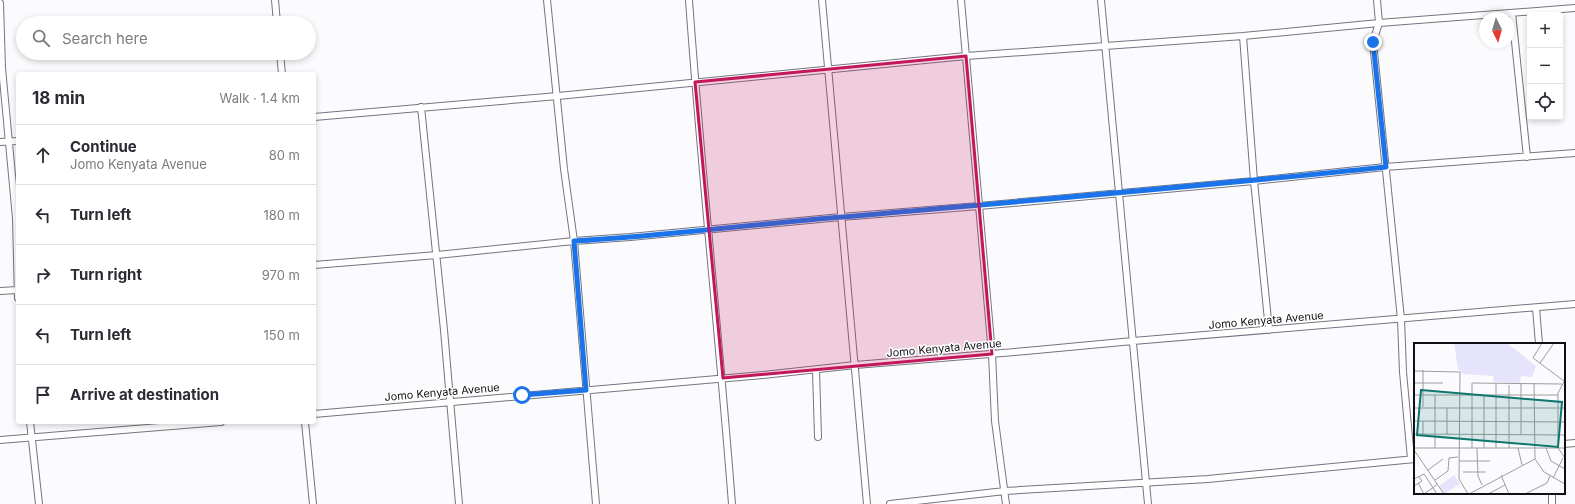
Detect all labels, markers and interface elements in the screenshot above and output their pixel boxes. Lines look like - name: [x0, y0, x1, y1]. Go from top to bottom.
- north arrow: [1479, 12, 1515, 48]
- map controls: [1527, 12, 1563, 120]
- button: +: [1527, 12, 1563, 48]
- search box: [16, 16, 316, 60]
- icon: search: [30, 27, 52, 49]
- text: Search here: [62, 29, 148, 48]
- route end: [1364, 33, 1382, 51]
- button: −: [1527, 48, 1563, 84]
- button: locate: [1527, 84, 1563, 120]
- text: 18 min: [32, 88, 85, 108]
- text: Walk · 1.4 km: [220, 90, 300, 106]
- text: Continue: [70, 137, 137, 156]
- icon: ahead: [32, 144, 54, 166]
- text: 80 m: [269, 147, 300, 163]
- text: Jomo Kenyata Avenue: [70, 156, 207, 172]
- icon: left: [32, 204, 54, 226]
- text: Turn left: [70, 205, 131, 224]
- text: 180 m: [263, 207, 300, 223]
- icon: right: [32, 264, 54, 286]
- text: Turn right: [70, 265, 142, 284]
- text: 970 m: [262, 267, 300, 283]
- street label: Jomo Kenyata Avenue: [1208, 308, 1324, 332]
- icon: left: [32, 324, 54, 346]
- text: Turn left: [70, 325, 131, 344]
- text: 150 m: [264, 327, 300, 343]
- street label: Jomo Kenyata Avenue: [886, 336, 1002, 360]
- inset map: [1414, 343, 1565, 494]
- street label: Jomo Kenyata Avenue: [384, 380, 500, 404]
- icon: arrive: [32, 384, 54, 406]
- text: Arrive at destination: [70, 385, 219, 404]
- route start: [513, 386, 531, 404]

